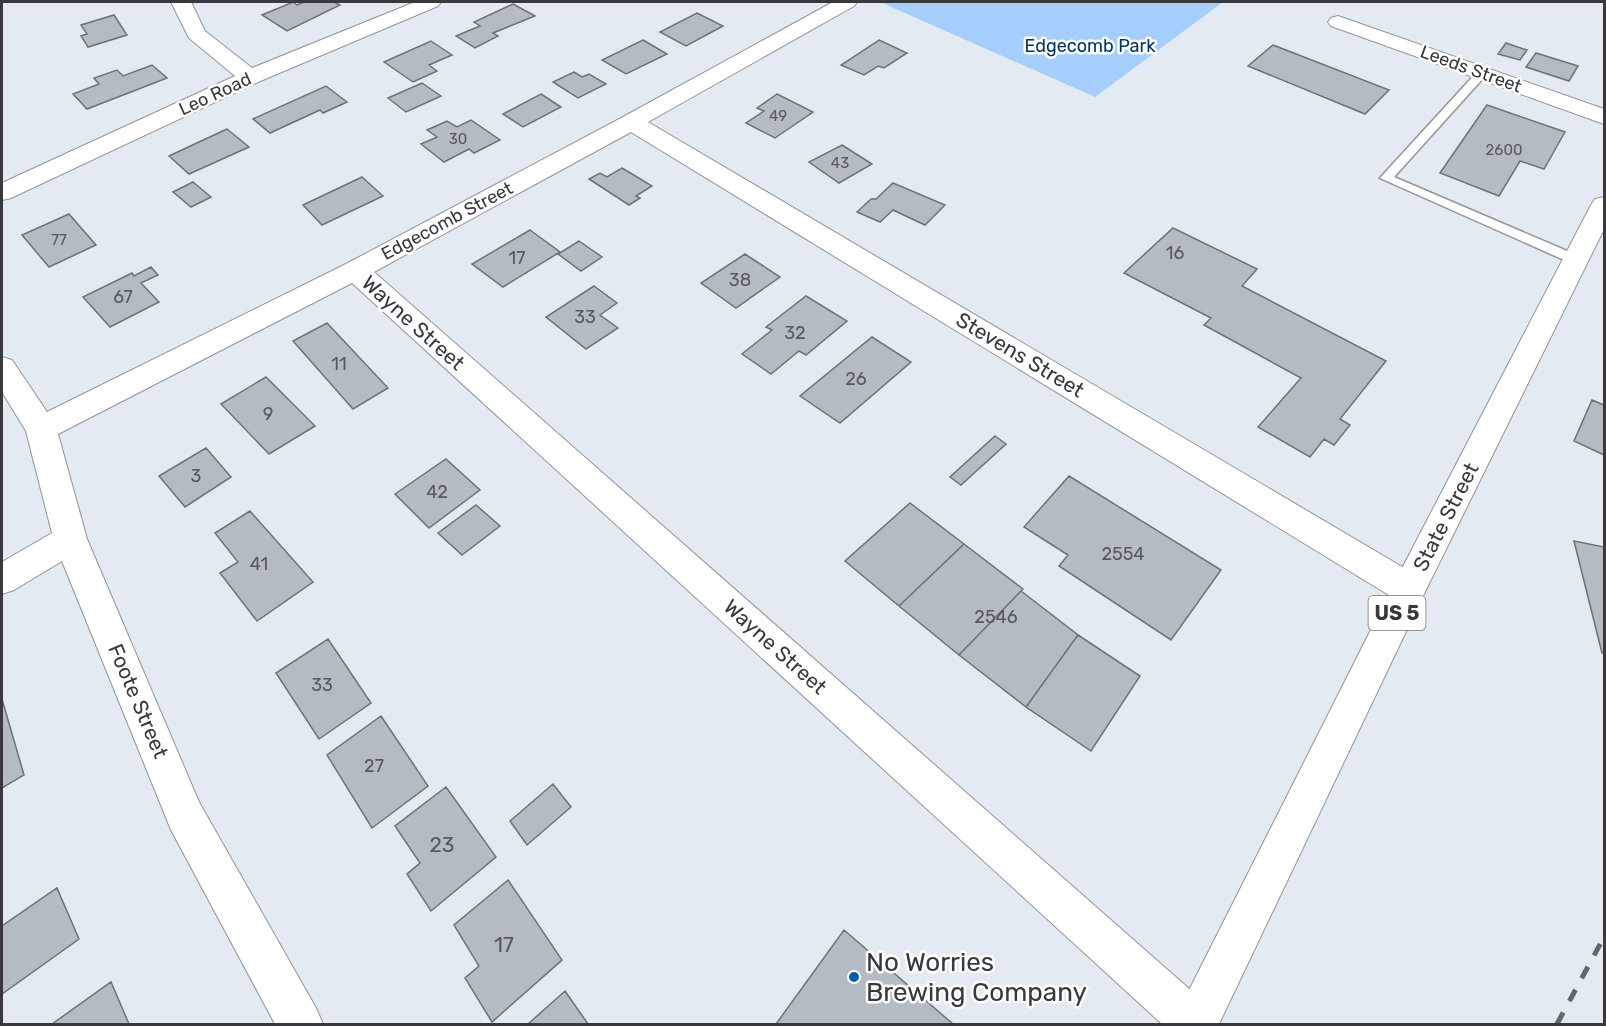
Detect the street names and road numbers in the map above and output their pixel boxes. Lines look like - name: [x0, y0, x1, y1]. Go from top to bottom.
- street label: Leeds Street: [1417, 40, 1525, 98]
- street label: Leo Road: [175, 68, 255, 120]
- street label: Edgecomb Street: [377, 177, 517, 265]
- street label: Wayne Street: [357, 270, 470, 375]
- street label: Stevens Street: [952, 307, 1089, 403]
- street label: State Street: [1407, 458, 1484, 575]
- street label: Wayne Street: [719, 594, 832, 699]
- road number: US 5: [1368, 596, 1426, 630]
- street label: Foote Street: [103, 640, 174, 762]

